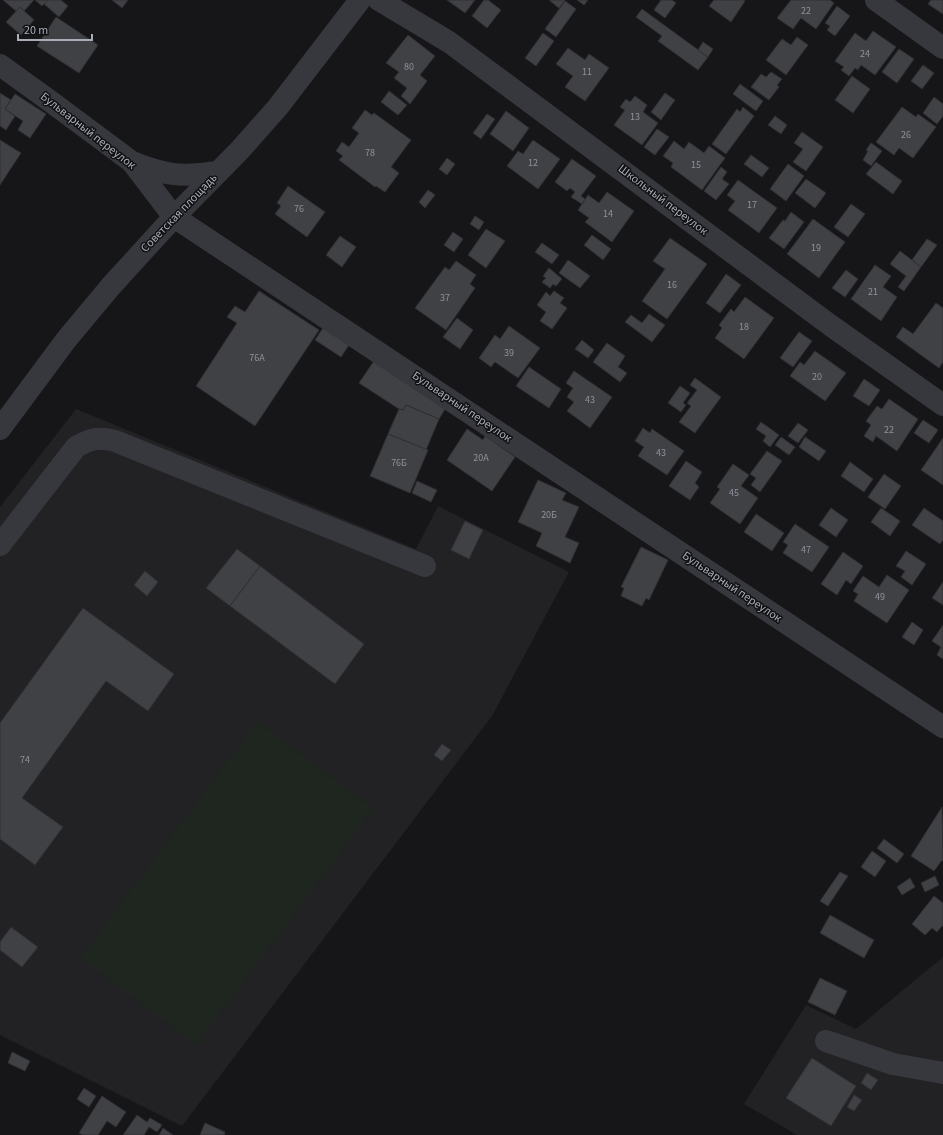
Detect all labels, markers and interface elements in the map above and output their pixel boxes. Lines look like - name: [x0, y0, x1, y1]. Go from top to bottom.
- house number: 22: [801, 4, 811, 18]
- scale bar: [18, 16, 92, 42]
- text: 20 m: [24, 22, 48, 39]
- house number: 24: [860, 47, 870, 61]
- house number: 80: [404, 60, 414, 74]
- house number: 11: [582, 65, 592, 79]
- street label: Бульварный переулок: [37, 88, 139, 174]
- house number: 13: [630, 110, 640, 124]
- house number: 26: [901, 128, 911, 142]
- house number: 78: [365, 146, 375, 160]
- house number: 12: [528, 156, 538, 170]
- house number: 15: [691, 158, 701, 172]
- street label: Школьный переулок: [615, 161, 712, 240]
- street label: Советская площадь: [137, 170, 221, 256]
- house number: 17: [747, 198, 757, 212]
- house number: 76: [294, 202, 304, 216]
- house number: 14: [603, 207, 613, 221]
- house number: 19: [811, 241, 821, 255]
- house number: 16: [667, 278, 677, 292]
- house number: 21: [868, 285, 878, 299]
- house number: 37: [440, 291, 450, 305]
- house number: 18: [739, 320, 749, 334]
- house number: 39: [504, 346, 514, 360]
- house number: 76А: [249, 351, 265, 365]
- street label: Бульварный переулок: [409, 367, 515, 447]
- house number: 20: [812, 370, 822, 384]
- house number: 43: [585, 393, 595, 407]
- house number: 22: [884, 423, 894, 437]
- house number: 43: [656, 446, 666, 460]
- house number: 20А: [473, 451, 489, 465]
- house number: 76Б: [391, 456, 407, 470]
- house number: 45: [729, 486, 739, 500]
- house number: 20Б: [541, 508, 557, 522]
- house number: 47: [801, 543, 811, 557]
- street label: Бульварный переулок: [679, 547, 785, 627]
- house number: 49: [875, 590, 885, 604]
- house number: 74: [20, 753, 30, 767]

